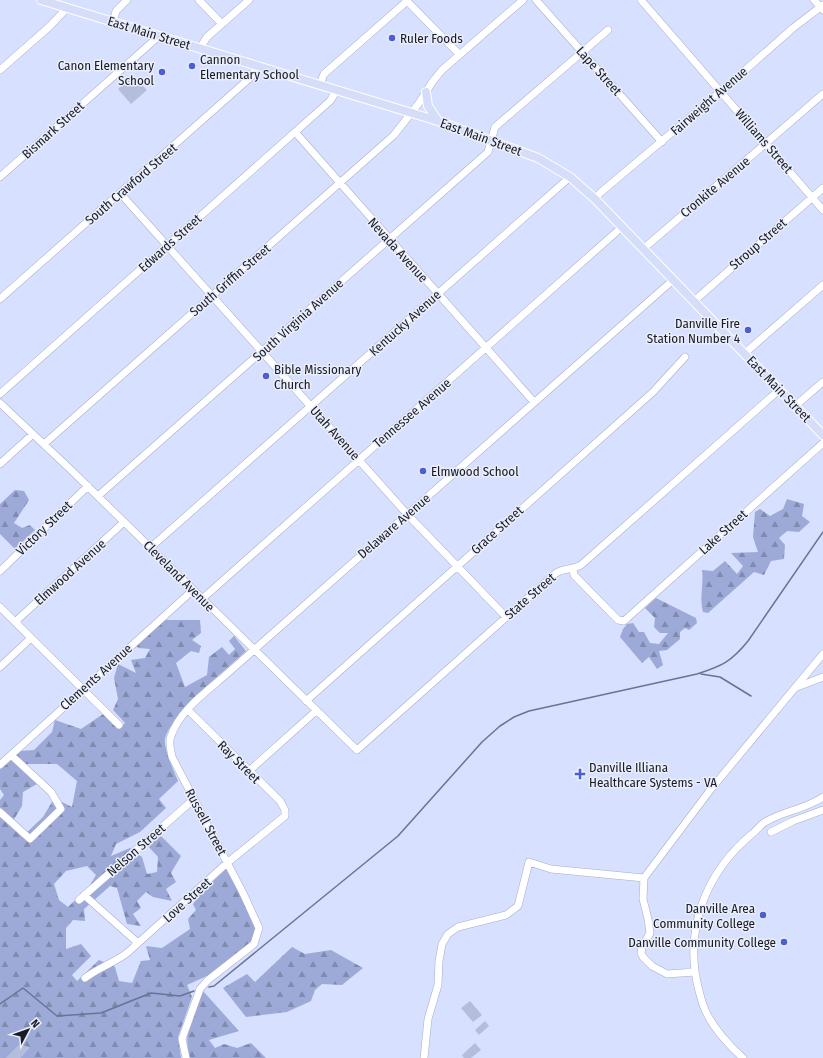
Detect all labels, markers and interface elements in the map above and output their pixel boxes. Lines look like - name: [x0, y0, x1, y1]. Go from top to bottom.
- street label: East Main Street: [106, 13, 193, 53]
- place label: Ruler Foods: [400, 31, 463, 46]
- marker: Ruler Foods: [387, 33, 397, 43]
- street label: Lape Street: [573, 44, 625, 99]
- place label: Cannon Elementary School: [200, 52, 300, 82]
- place label: Canon Elementary School: [58, 58, 155, 88]
- marker: Cannon Elementary School: [187, 61, 197, 71]
- street label: Fairweight Avenue: [668, 64, 750, 138]
- marker: Canon Elementary School: [157, 67, 167, 77]
- street label: Bismark Street: [19, 98, 88, 162]
- street label: Williams Street: [732, 106, 796, 177]
- street label: East Main Street: [438, 115, 525, 159]
- street label: South Crawford Street: [82, 140, 180, 228]
- street label: Cronkite Avenue: [677, 154, 753, 220]
- street label: Edwards Street: [136, 210, 205, 275]
- street label: Nevada Avenue: [365, 215, 431, 285]
- street label: Stroup Street: [726, 215, 790, 273]
- street label: South Griffin Street: [187, 240, 274, 319]
- street label: South Virginia Avenue: [250, 275, 346, 365]
- street label: Kentucky Avenue: [366, 287, 444, 359]
- place label: Danville Fire Station Number 4: [647, 316, 740, 346]
- marker: Danville Fire Station Number 4: [743, 325, 753, 335]
- street label: East Main Street: [744, 353, 815, 426]
- place label: Bible Missionary Church: [274, 362, 362, 392]
- marker: Bible Missionary Church: [261, 371, 271, 381]
- street label: Tennessee Avenue: [370, 375, 454, 451]
- street label: Utah Avenue: [307, 403, 363, 463]
- place label: Elmwood School: [431, 464, 519, 479]
- marker: Elmwood School: [418, 466, 428, 476]
- street label: Delaware Avenue: [355, 490, 433, 562]
- street label: Victory Street: [13, 497, 76, 558]
- street label: Grace Street: [468, 502, 527, 557]
- street label: Lake Street: [696, 506, 751, 557]
- street label: Elmwood Avenue: [31, 536, 109, 608]
- street label: Cleveland Avenue: [140, 537, 218, 615]
- street label: State Street: [502, 569, 559, 622]
- street label: Clements Avenue: [57, 641, 135, 713]
- street label: Ray Street: [215, 738, 264, 787]
- place label: Danville Illiana Healthcare Systems - VA: [589, 760, 717, 790]
- marker: Danville Illiana Healthcare Systems - VA: [574, 768, 586, 780]
- street label: Russell Street: [182, 786, 230, 858]
- street label: Nelson Street: [104, 820, 169, 879]
- street label: Love Street: [160, 874, 215, 925]
- place label: Danville Area Community College: [653, 901, 755, 931]
- marker: Danville Area Community College: [758, 910, 768, 920]
- place label: Danville Community College: [628, 935, 776, 950]
- marker: Danville Community College: [779, 937, 789, 947]
- north arrow: [8, 1010, 48, 1050]
- text: N: [28, 1017, 42, 1031]

